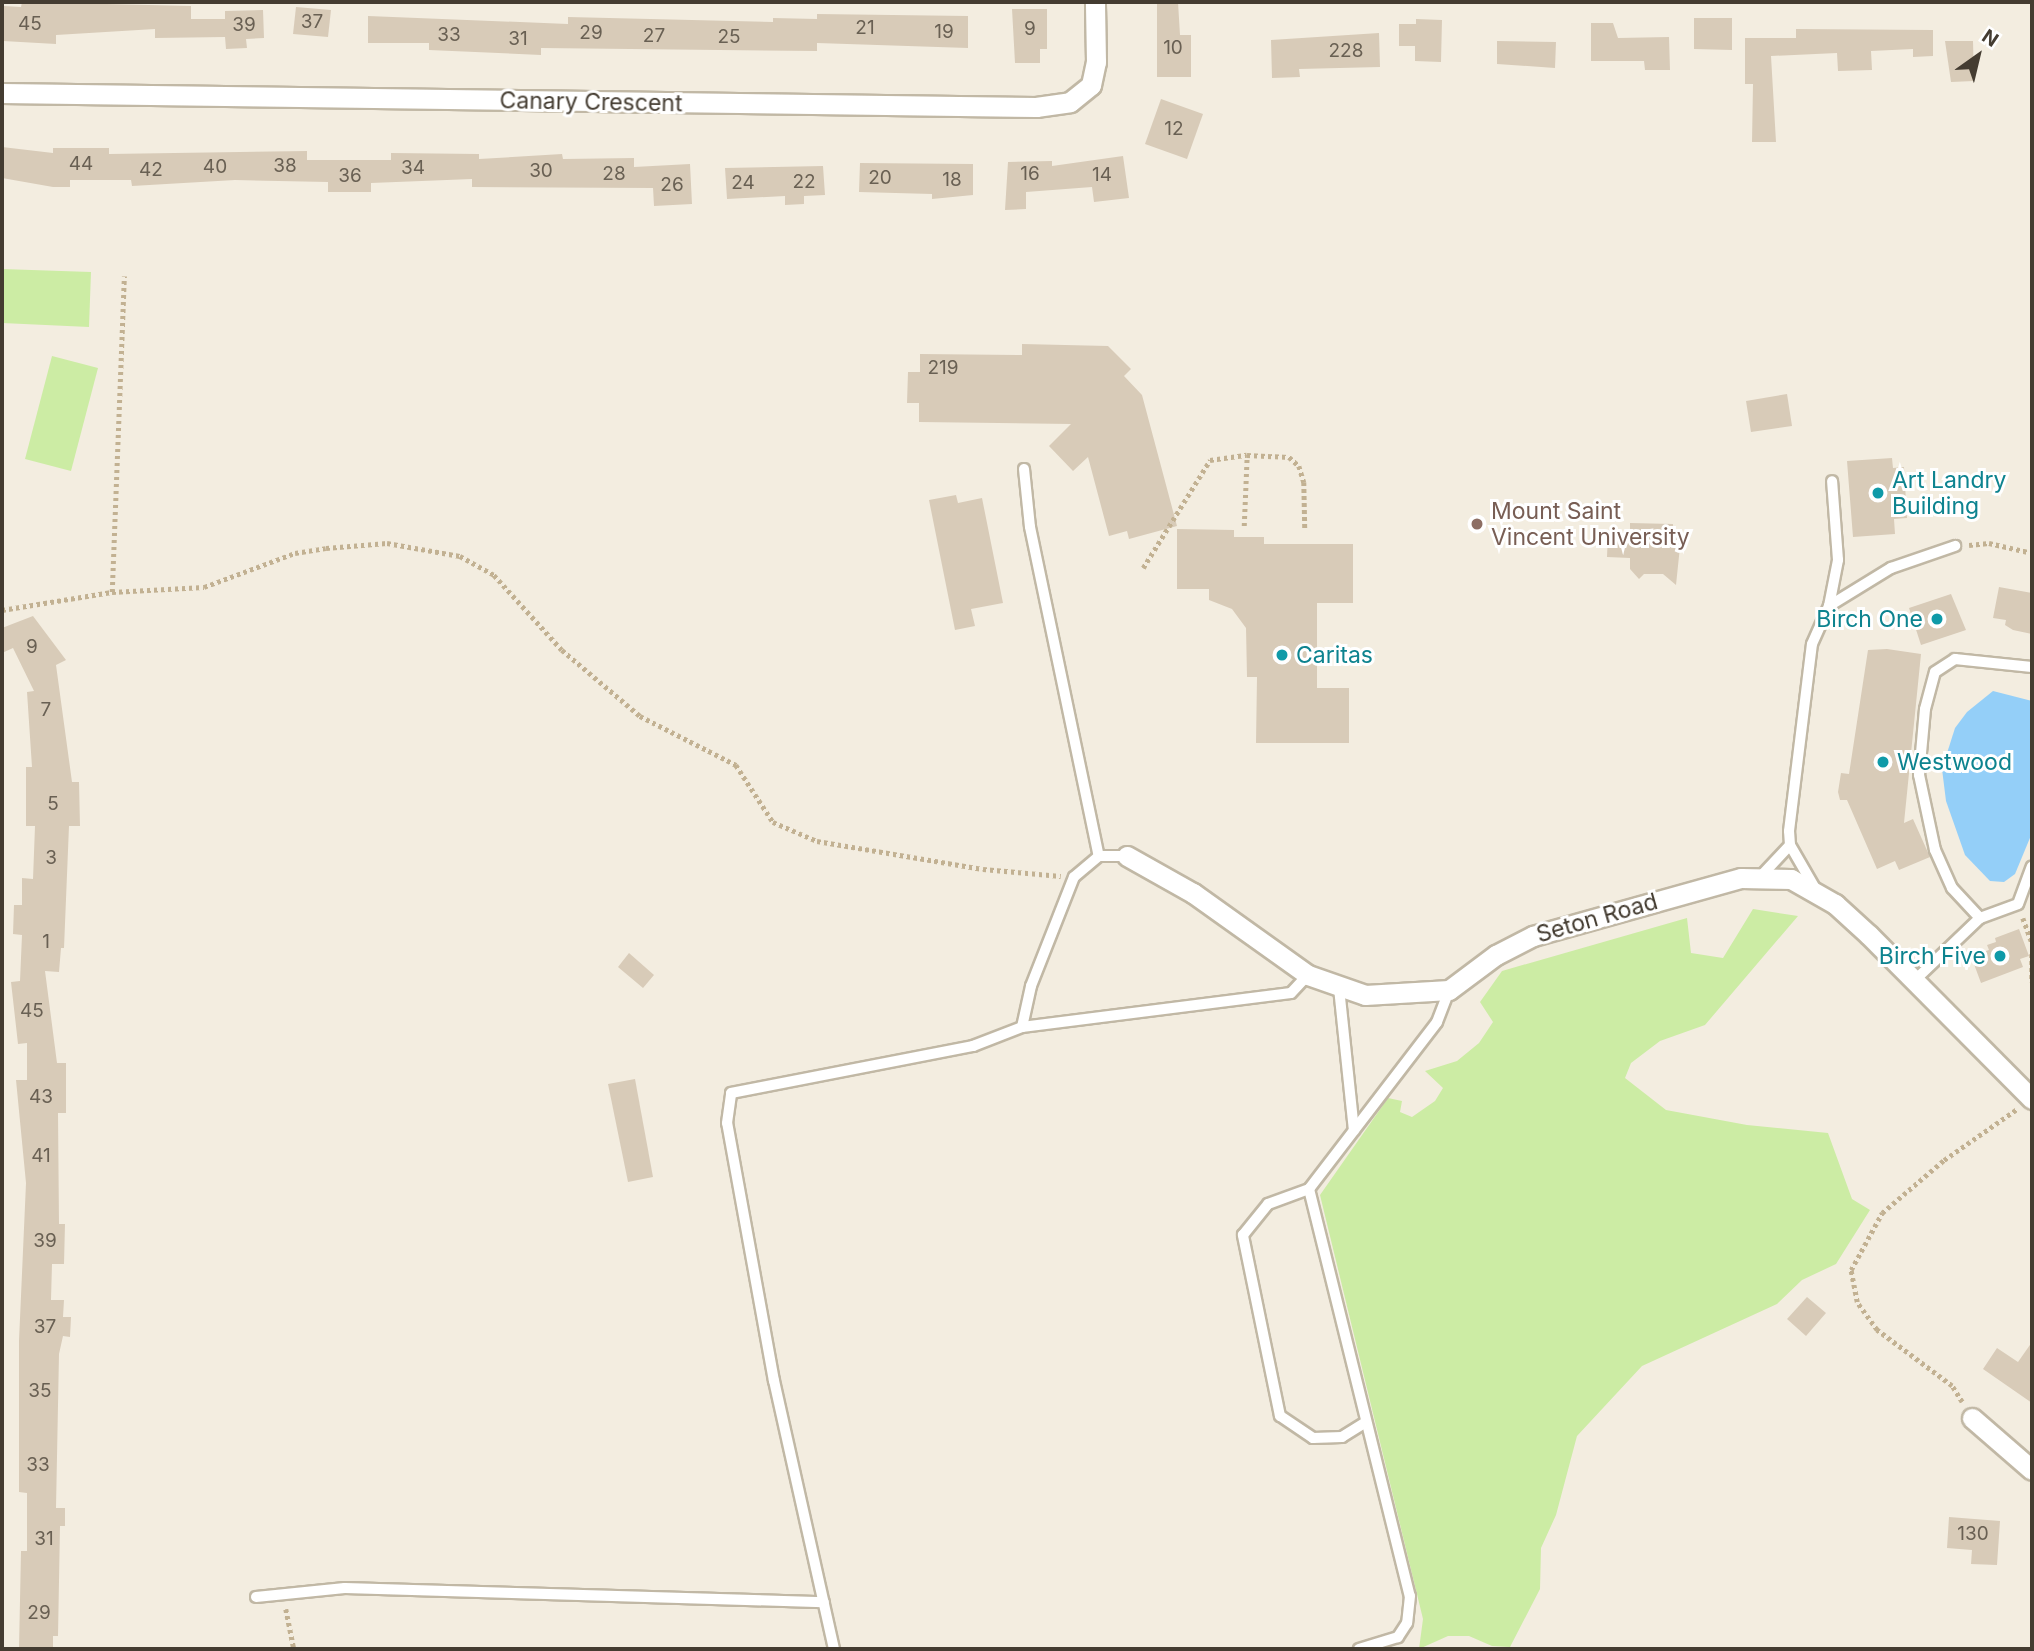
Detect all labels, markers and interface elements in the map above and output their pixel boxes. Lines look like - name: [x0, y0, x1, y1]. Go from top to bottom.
- house number: 37: [301, 11, 323, 33]
- house number: 45: [18, 13, 42, 35]
- house number: 39: [232, 14, 256, 36]
- house number: 21: [855, 17, 875, 39]
- house number: 9: [1024, 18, 1036, 40]
- house number: 19: [934, 21, 954, 43]
- north arrow: [1943, 21, 2013, 91]
- house number: 29: [579, 22, 603, 44]
- house number: 33: [437, 24, 461, 46]
- house number: 27: [643, 25, 665, 47]
- text: N: [1978, 25, 2002, 52]
- house number: 25: [717, 26, 741, 48]
- house number: 31: [508, 28, 528, 50]
- house number: 10: [1163, 37, 1183, 59]
- house number: 228: [1329, 40, 1363, 62]
- street label: Canary Crescent: [499, 87, 683, 117]
- house number: 12: [1164, 118, 1184, 140]
- house number: 44: [69, 153, 93, 175]
- house number: 38: [273, 155, 297, 177]
- house number: 40: [203, 156, 227, 178]
- house number: 34: [401, 157, 425, 179]
- house number: 42: [139, 159, 163, 181]
- house number: 30: [529, 160, 553, 182]
- house number: 28: [602, 163, 626, 185]
- house number: 16: [1020, 163, 1040, 185]
- house number: 14: [1092, 164, 1112, 186]
- house number: 36: [338, 165, 362, 187]
- house number: 20: [868, 167, 892, 189]
- house number: 18: [942, 169, 962, 191]
- house number: 22: [792, 171, 816, 193]
- house number: 24: [731, 172, 755, 194]
- house number: 26: [660, 174, 684, 196]
- house number: 219: [927, 357, 959, 379]
- place label: Art Landry Building: [1892, 466, 2006, 520]
- marker: Art Landry Building: [1870, 485, 1886, 501]
- place label: Mount Saint Vincent University: [1491, 497, 1690, 551]
- marker: Mount Saint Vincent University: [1469, 516, 1485, 532]
- place label: Birch One: [1816, 605, 1923, 633]
- marker: Birch One: [1929, 611, 1945, 627]
- house number: 9: [26, 636, 38, 658]
- place label: Caritas: [1296, 641, 1373, 669]
- marker: Caritas: [1274, 647, 1290, 663]
- house number: 7: [41, 699, 51, 721]
- place label: Westwood: [1897, 748, 2012, 776]
- marker: Westwood: [1875, 754, 1891, 770]
- house number: 5: [47, 793, 59, 815]
- house number: 3: [45, 847, 57, 869]
- street label: Seton Road: [1533, 888, 1661, 948]
- house number: 1: [42, 931, 50, 953]
- place label: Birch Five: [1879, 942, 1986, 970]
- marker: Birch Five: [1992, 948, 2008, 964]
- house number: 45: [20, 1000, 44, 1022]
- house number: 43: [29, 1086, 53, 1108]
- house number: 41: [31, 1145, 51, 1167]
- house number: 39: [33, 1230, 57, 1252]
- house number: 37: [34, 1316, 56, 1338]
- house number: 35: [28, 1380, 52, 1402]
- house number: 33: [26, 1454, 50, 1476]
- house number: 130: [1957, 1523, 1989, 1545]
- house number: 31: [34, 1528, 54, 1550]
- house number: 29: [27, 1602, 51, 1624]

